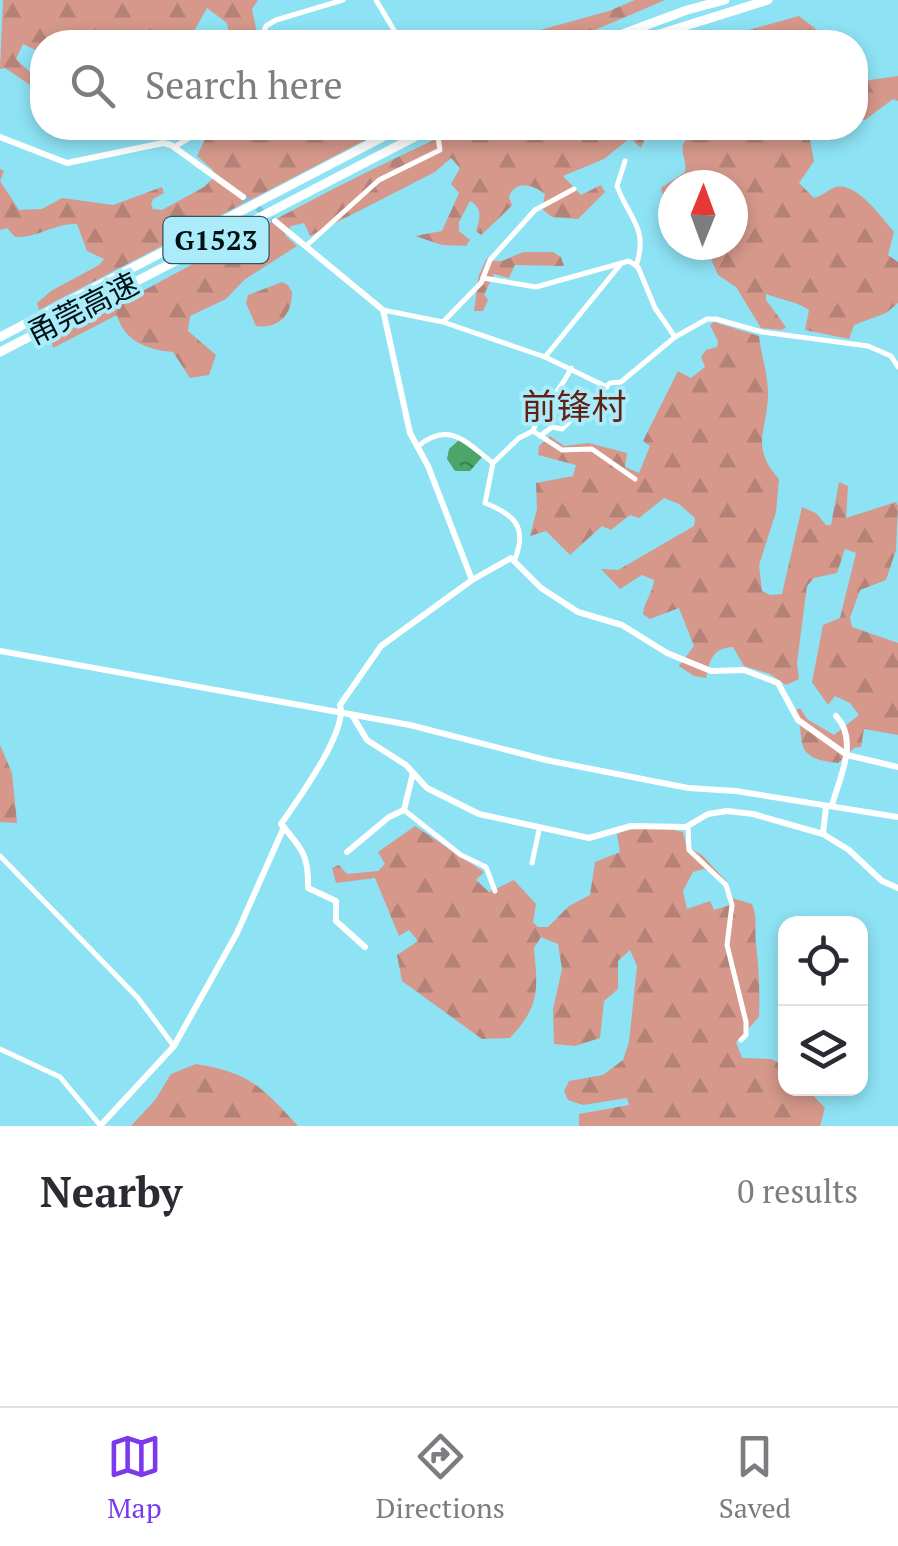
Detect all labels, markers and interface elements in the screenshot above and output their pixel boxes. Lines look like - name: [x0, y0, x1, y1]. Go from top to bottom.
- search box: [30, 30, 868, 140]
- icon: search: [65, 58, 120, 113]
- text: Search here: [145, 60, 343, 110]
- north arrow: [658, 170, 748, 260]
- road number: G1523: [164, 217, 268, 263]
- street label: 甬莞高速: [20, 263, 145, 353]
- district label: 前锋村: [521, 383, 627, 429]
- map controls: [778, 916, 868, 1096]
- button: locate: [778, 916, 868, 1006]
- button: layers: [778, 1006, 868, 1096]
- text: Nearby: [40, 1163, 182, 1219]
- text: 0 results: [737, 1170, 858, 1212]
- tab: Map: [107, 1429, 162, 1526]
- tab: Directions: [376, 1429, 505, 1526]
- tab: Saved: [719, 1429, 791, 1526]

